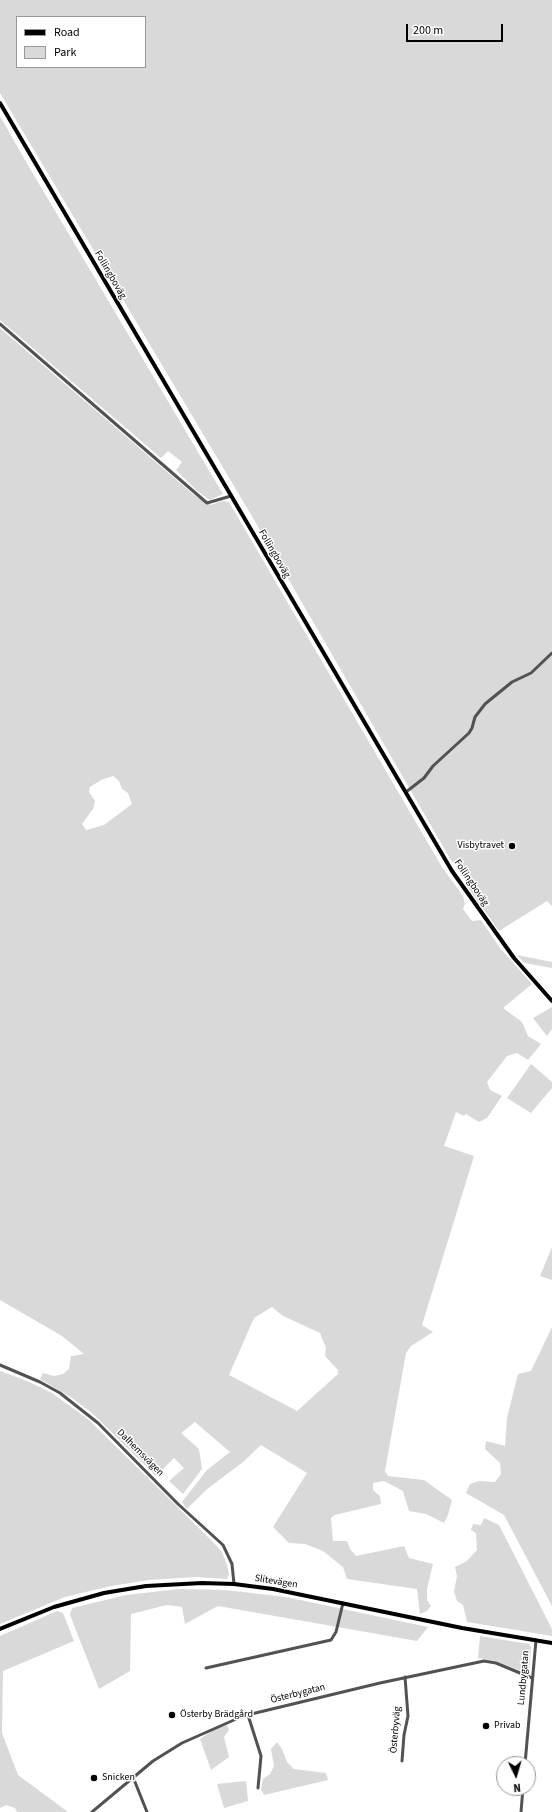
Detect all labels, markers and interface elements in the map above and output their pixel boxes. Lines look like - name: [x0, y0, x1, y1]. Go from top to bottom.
- legend: [16, 16, 146, 68]
- scale bar: [408, 16, 505, 42]
- text: 200 m: [413, 22, 443, 39]
- text: Road: [54, 24, 80, 41]
- text: Park: [54, 44, 76, 61]
- street label: Follingboväg: [91, 249, 129, 301]
- street label: Follingboväg: [255, 528, 293, 580]
- place label: Visbytravet: [458, 840, 504, 852]
- marker: Visbytravet: [507, 841, 517, 851]
- street label: Follingboväg: [451, 857, 491, 909]
- street label: Dalhemsvägen: [114, 1427, 166, 1479]
- street label: Slitevägen: [254, 1573, 298, 1591]
- street label: Lundbygatan: [516, 1650, 532, 1706]
- street label: Österbygatan: [269, 1681, 327, 1707]
- street label: Österbyväg: [388, 1706, 404, 1754]
- place label: Österby Brädgård: [180, 1709, 253, 1721]
- marker: Österby Brädgård: [167, 1710, 177, 1720]
- place label: Privab: [494, 1720, 521, 1732]
- marker: Privab: [481, 1721, 491, 1731]
- north arrow: [496, 1756, 536, 1796]
- place label: Snicken: [102, 1772, 135, 1784]
- marker: Snicken: [89, 1773, 99, 1783]
- text: N: [513, 1780, 521, 1795]

